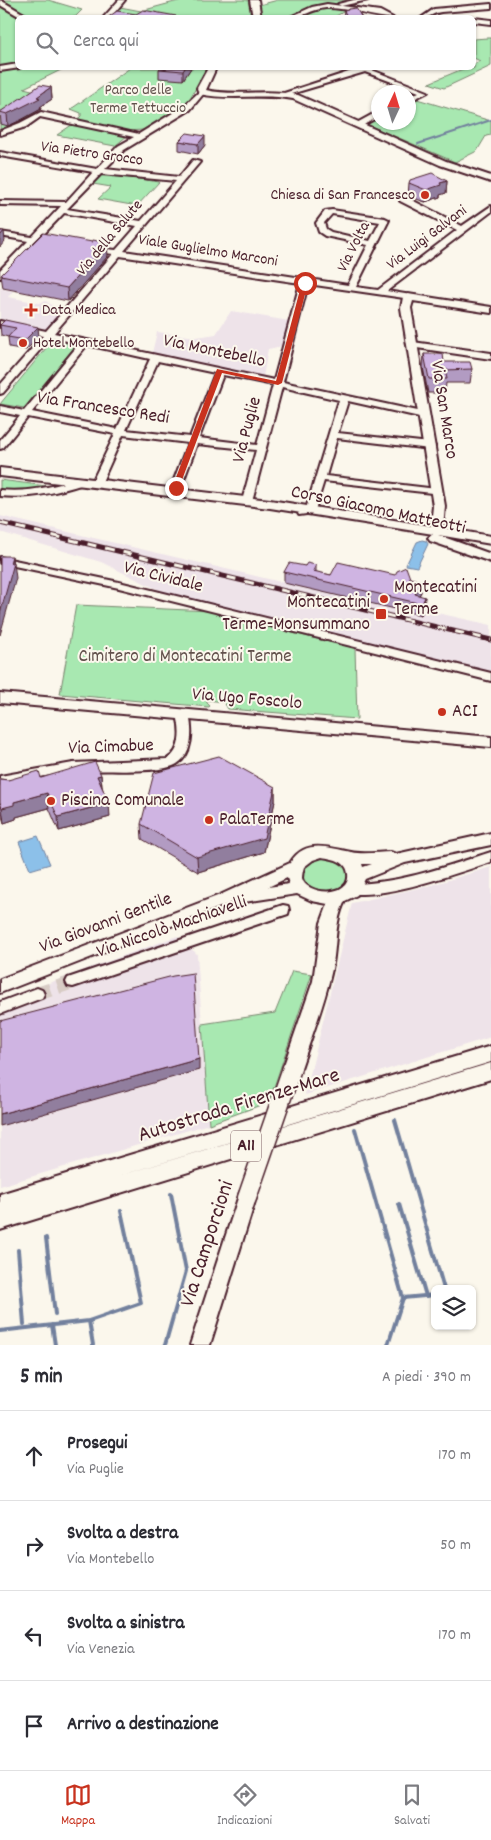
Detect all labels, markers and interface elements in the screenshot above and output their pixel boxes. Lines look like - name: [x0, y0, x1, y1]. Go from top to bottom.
- search box: [15, 15, 476, 70]
- icon: search: [33, 29, 61, 57]
- text: Cerca qui: [73, 29, 139, 56]
- park label: Parco delle Terme Tettuccio: [90, 79, 186, 120]
- north arrow: [371, 85, 416, 130]
- street label: Via Pietro Grocco: [40, 135, 144, 173]
- place label: Chiesa di San Francesco: [270, 184, 415, 207]
- marker: Chiesa di San Francesco: [419, 189, 431, 201]
- street label: Via della Salute: [71, 195, 149, 281]
- street label: Via Luigi Galvani: [382, 200, 472, 276]
- street label: Via Volta: [332, 217, 377, 276]
- street label: Viale Guglielmo Marconi: [137, 229, 279, 273]
- route start: [294, 272, 317, 295]
- place label: Data Medica: [42, 299, 116, 322]
- marker: Data Medica: [24, 303, 38, 317]
- street label: Via Montebello: [160, 328, 268, 376]
- place label: Hotel Montebello: [33, 332, 134, 355]
- marker: Hotel Montebello: [17, 337, 29, 349]
- street label: Via San Marco: [422, 359, 464, 461]
- street label: Via Francesco Redi: [35, 385, 172, 433]
- street label: Via Puglie: [226, 394, 270, 466]
- route end: [165, 477, 188, 500]
- street label: Corso Giacomo Matteotti: [288, 479, 468, 543]
- street label: Via Cividale: [121, 555, 205, 601]
- place label: Montecatini Terme: [394, 575, 478, 624]
- place label: Montecatini Terme-Monsummano: [222, 590, 371, 639]
- marker: Montecatini Terme: [378, 593, 390, 605]
- marker: Montecatini Terme-Monsummano: [374, 607, 388, 621]
- park label: Cimitero di Montecatini Terme: [78, 644, 292, 671]
- street label: Via Ugo Foscolo: [191, 682, 303, 718]
- place label: ACI: [452, 699, 478, 726]
- marker: ACI: [436, 706, 448, 718]
- street label: Via Cimabue: [68, 733, 154, 763]
- place label: Piscina Comunale: [61, 788, 184, 815]
- marker: Piscina Comunale: [45, 795, 57, 807]
- place label: PalaTerme: [219, 807, 294, 834]
- marker: PalaTerme: [203, 814, 215, 826]
- street label: Via Giovanni Gentile: [36, 886, 176, 962]
- street label: Via Niccolò Machiavelli: [93, 889, 251, 966]
- street label: Autostrada Firenze-Mare: [134, 1061, 344, 1151]
- road number: A11: [231, 1130, 261, 1162]
- street label: Via Camporcioni: [173, 1177, 243, 1311]
- map controls: [431, 1285, 476, 1330]
- button: layers: [431, 1285, 476, 1330]
- text: 5 min: [20, 1363, 63, 1393]
- text: A piedi · 390 m: [382, 1366, 471, 1389]
- text: Prosegui: [67, 1431, 127, 1458]
- icon: ahead: [20, 1442, 48, 1470]
- text: 170 m: [438, 1444, 471, 1467]
- text: Via Puglie: [67, 1458, 124, 1481]
- text: Svolta a destra: [67, 1521, 178, 1548]
- icon: right: [20, 1532, 48, 1560]
- text: 50 m: [440, 1534, 471, 1557]
- text: Via Montebello: [67, 1548, 154, 1571]
- text: Svolta a sinistra: [67, 1611, 185, 1638]
- icon: left: [20, 1622, 48, 1650]
- text: 170 m: [438, 1624, 471, 1647]
- text: Via Venezia: [67, 1638, 134, 1661]
- icon: arrive: [20, 1712, 48, 1740]
- text: Arrivo a destinazione: [67, 1712, 219, 1739]
- tab: Mappa: [61, 1781, 95, 1831]
- tab: Indicazioni: [217, 1781, 272, 1831]
- tab: Salvati: [394, 1781, 430, 1831]

